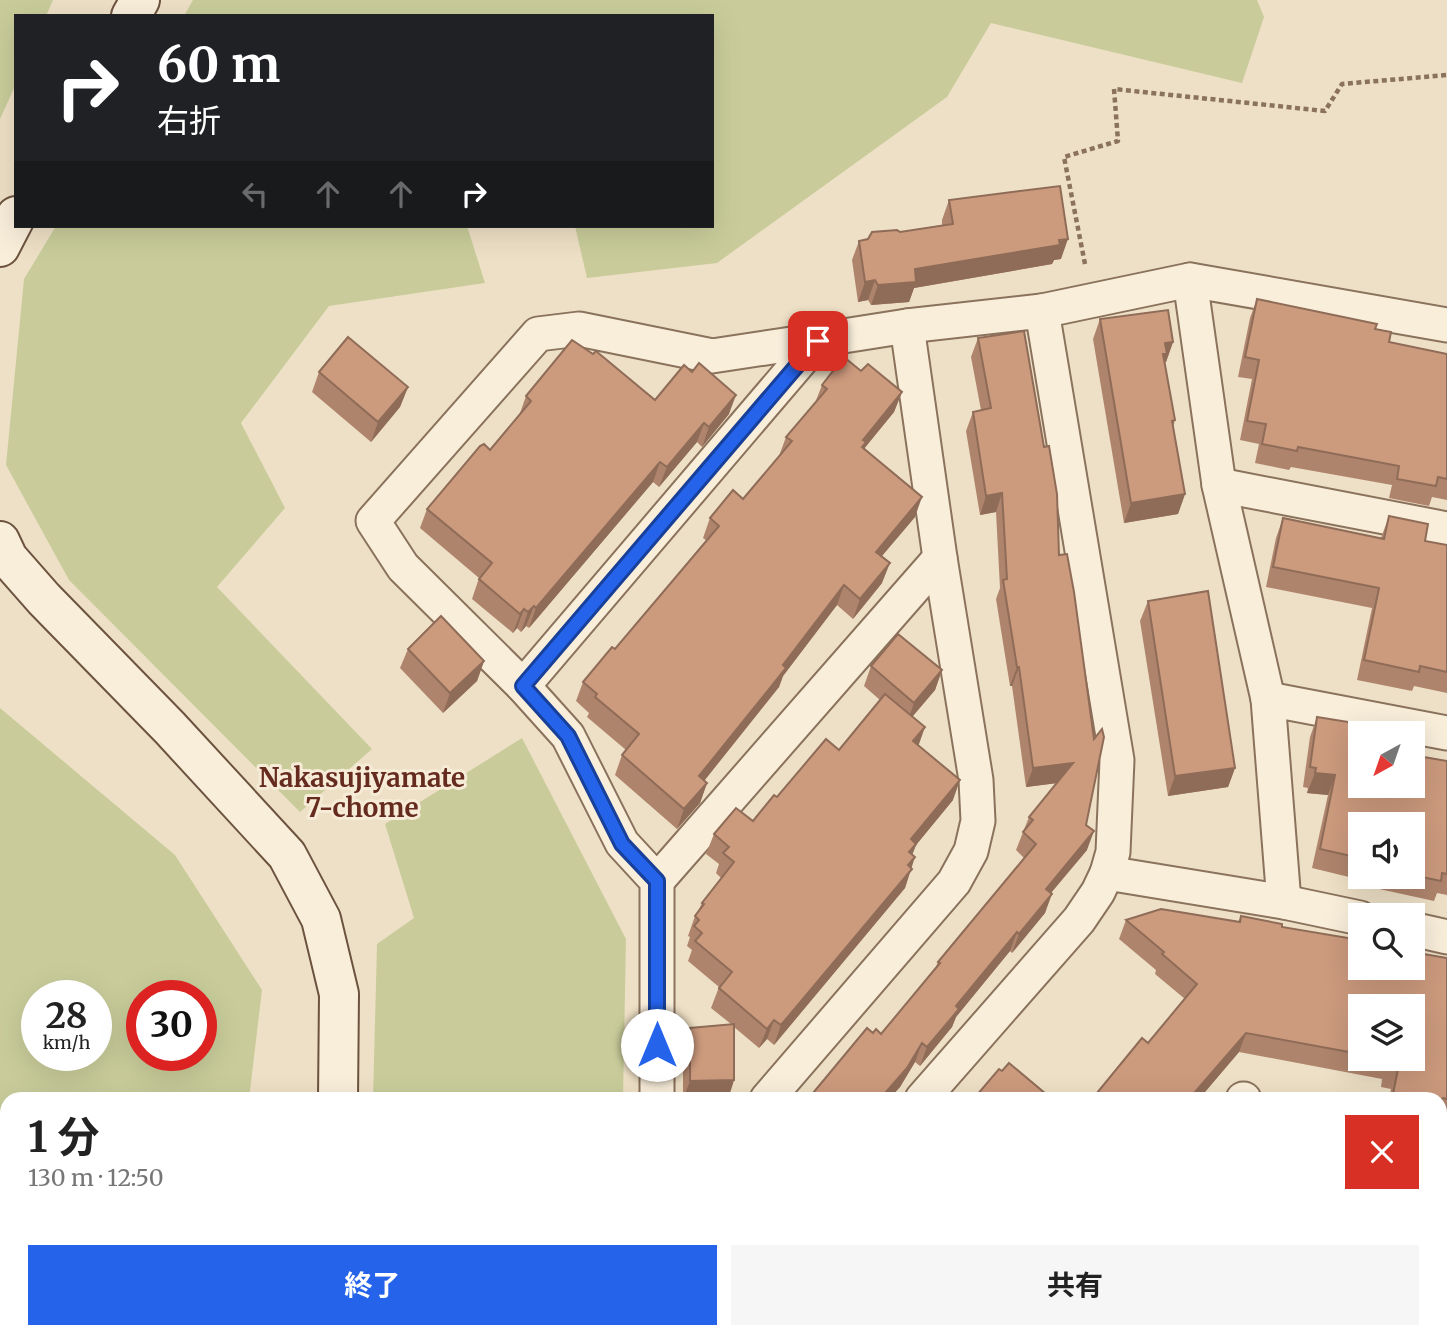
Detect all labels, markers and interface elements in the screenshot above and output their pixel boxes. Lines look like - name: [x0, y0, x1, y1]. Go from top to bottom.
- text: 60 m: [157, 34, 280, 95]
- icon: right: [42, 42, 133, 133]
- text: 右折: [157, 101, 221, 141]
- icon: left: [236, 175, 274, 213]
- icon: ahead: [309, 175, 347, 213]
- icon: ahead: [382, 175, 420, 213]
- icon: right: [455, 175, 493, 213]
- pin: [788, 311, 848, 371]
- icon: arrive: [799, 322, 837, 360]
- north arrow: [1348, 721, 1424, 798]
- map controls: [1348, 721, 1425, 1071]
- district label: Nakasujiyamate 7-chome: [259, 761, 465, 824]
- button: sound: [1348, 812, 1425, 889]
- button: search: [1348, 903, 1425, 980]
- speed limit sign: 30: [126, 980, 217, 1071]
- text: 28: [45, 994, 88, 1038]
- button: layers: [1348, 994, 1425, 1071]
- position arrow: [620, 1008, 694, 1082]
- text: km/h: [43, 1031, 90, 1054]
- text: 1 分: [28, 1111, 99, 1163]
- button: close: [1345, 1115, 1419, 1189]
- text: 130 m · 12:50: [28, 1163, 163, 1192]
- button: 終了: [28, 1245, 717, 1325]
- button: 共有: [731, 1245, 1419, 1325]

